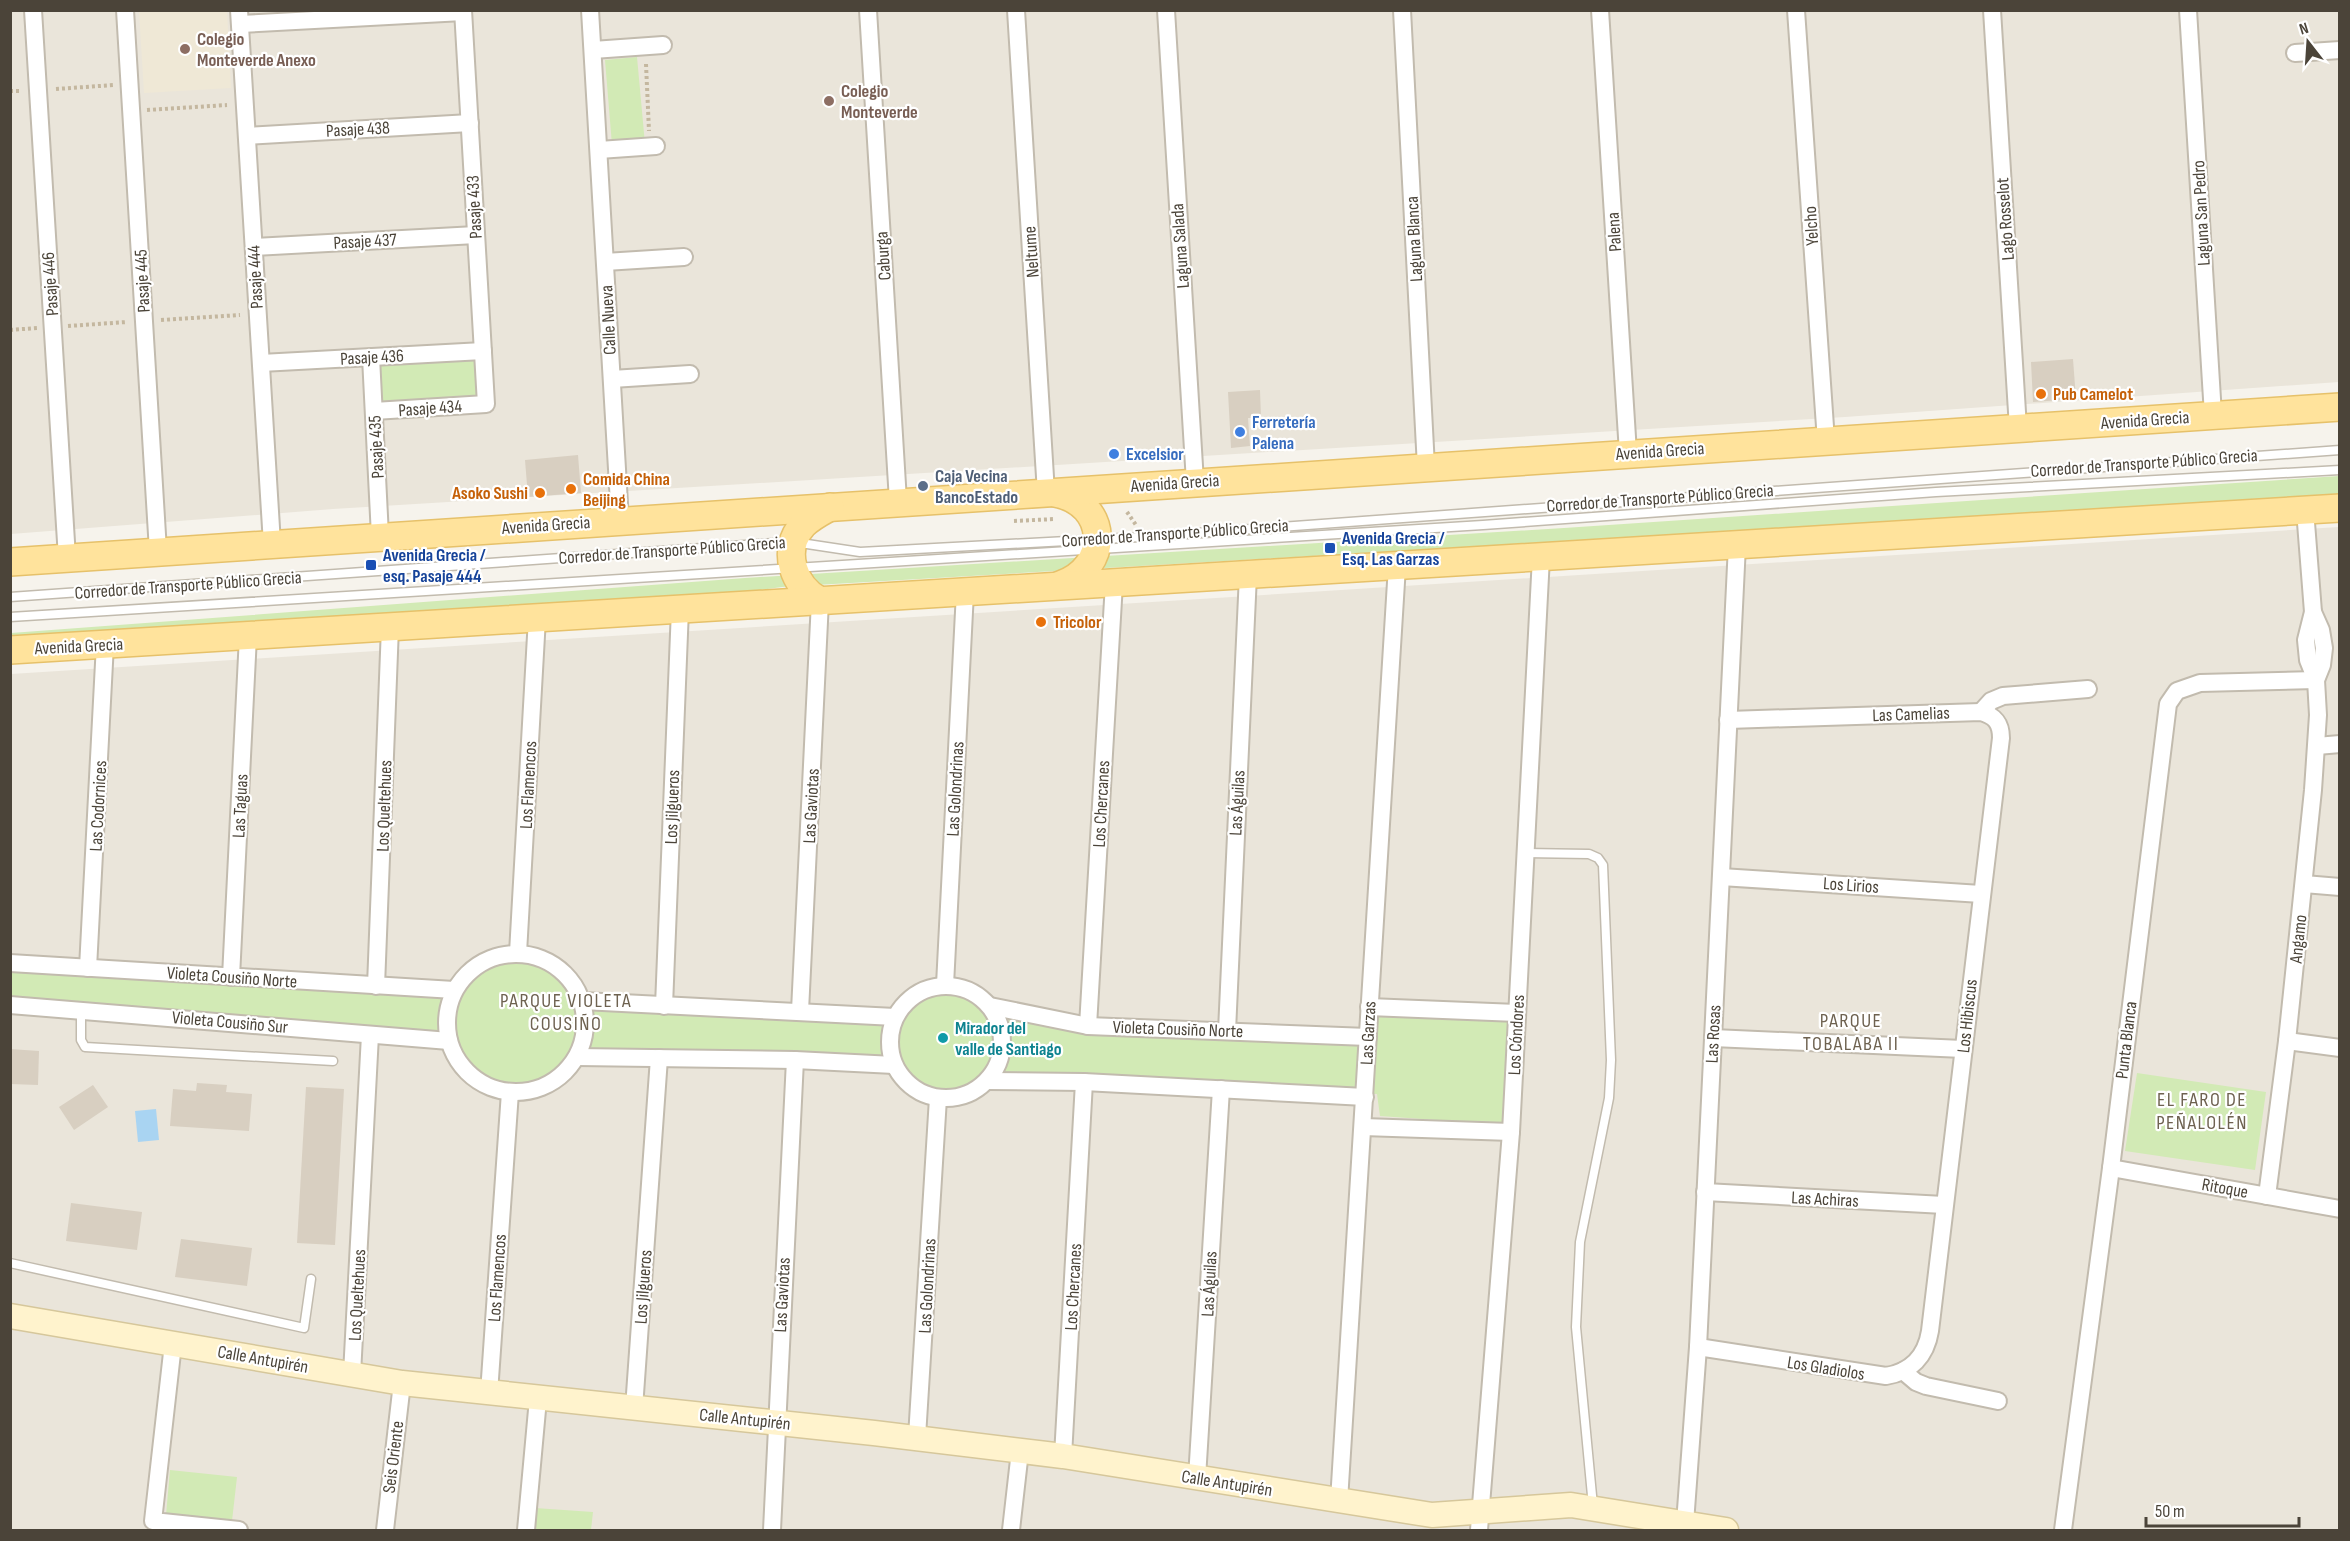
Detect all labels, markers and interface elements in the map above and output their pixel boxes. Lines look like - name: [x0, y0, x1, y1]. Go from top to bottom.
- north arrow: [2278, 12, 2338, 72]
- text: N: [2297, 19, 2311, 39]
- place label: Colegio Monteverde Anexo: [197, 29, 316, 71]
- marker: Colegio Monteverde Anexo: [178, 42, 192, 56]
- place label: Colegio Monteverde: [841, 81, 918, 123]
- marker: Colegio Monteverde: [822, 94, 836, 108]
- street label: Pasaje 438: [326, 117, 391, 142]
- street label: Laguna San Pedro: [2188, 160, 2215, 266]
- street label: Pasaje 433: [462, 175, 487, 239]
- street label: Lago Rosselot: [1992, 176, 2019, 261]
- street label: Laguna Blanca: [1402, 196, 1427, 282]
- street label: Laguna Salada: [1167, 203, 1194, 289]
- street label: Yelcho: [1800, 206, 1823, 246]
- street label: Palena: [1603, 211, 1626, 252]
- street label: Neltume: [1019, 226, 1044, 278]
- street label: Pasaje 437: [333, 229, 398, 254]
- street label: Caburga: [871, 231, 896, 281]
- street label: Pasaje 444: [243, 244, 268, 309]
- street label: Pasaje 445: [130, 249, 155, 313]
- street label: Pasaje 446: [38, 251, 63, 317]
- street label: Calle Nueva: [596, 285, 621, 355]
- street label: Pasaje 436: [340, 345, 405, 370]
- place label: Pub Camelot: [2053, 384, 2133, 405]
- marker: Pub Camelot: [2034, 387, 2048, 401]
- street label: Pasaje 434: [398, 396, 463, 421]
- street label: Avenida Grecia: [2099, 407, 2190, 434]
- place label: Ferretería Palena: [1252, 412, 1316, 454]
- street label: Pasaje 435: [364, 415, 389, 479]
- marker: Ferretería Palena: [1233, 425, 1247, 439]
- street label: Avenida Grecia: [1614, 438, 1705, 465]
- place label: Excelsior: [1126, 444, 1184, 465]
- street label: Corredor de Transporte Público Grecia: [2030, 445, 2258, 482]
- marker: Excelsior: [1107, 447, 1121, 461]
- place label: Caja Vecina BancoEstado: [935, 466, 1018, 508]
- place label: Comida China Beijing: [583, 469, 670, 511]
- street label: Avenida Grecia: [1129, 470, 1220, 497]
- marker: Caja Vecina BancoEstado: [916, 479, 930, 493]
- street label: Corredor de Transporte Público Grecia: [1546, 480, 1774, 517]
- marker: Comida China Beijing: [564, 482, 578, 496]
- place label: Asoko Sushi: [451, 483, 528, 504]
- marker: Asoko Sushi: [533, 486, 547, 500]
- street label: Avenida Grecia: [500, 512, 591, 539]
- street label: Corredor de Transporte Público Grecia: [1061, 515, 1289, 552]
- place label: Avenida Grecia / Esq. Las Garzas: [1341, 528, 1445, 570]
- street label: Corredor de Transporte Público Grecia: [558, 532, 786, 569]
- marker: Avenida Grecia / Esq. Las Garzas: [1323, 541, 1337, 555]
- place label: Avenida Grecia / esq. Pasaje 444: [382, 545, 486, 587]
- marker: Avenida Grecia / esq. Pasaje 444: [364, 558, 378, 572]
- street label: Corredor de Transporte Público Grecia: [74, 567, 302, 604]
- place label: Tricolor: [1053, 612, 1102, 633]
- marker: Tricolor: [1034, 615, 1048, 629]
- street label: Avenida Grecia: [33, 634, 124, 659]
- street label: Las Camelias: [1872, 703, 1950, 726]
- street label: Los Flamencos: [516, 741, 541, 829]
- street label: Las Golondrinas: [943, 741, 968, 837]
- street label: Las Codornices: [86, 760, 111, 852]
- street label: Los Queltehues: [372, 760, 397, 852]
- street label: Los Chercanes: [1089, 760, 1114, 848]
- street label: Las Gaviotas: [799, 768, 824, 844]
- street label: Los Jilgueros: [661, 769, 684, 845]
- street label: Las Águilas: [1225, 770, 1250, 836]
- street label: Las Taguas: [228, 773, 253, 839]
- street label: Los Lirios: [1822, 873, 1879, 898]
- street label: Angamo: [2285, 914, 2311, 965]
- street label: Violeta Cousiño Norte: [166, 962, 298, 993]
- street label: Los Hibiscus: [1953, 978, 1982, 1054]
- district label: PARQUE VIOLETA COUSIÑO: [500, 989, 632, 1036]
- street label: Los Cóndores: [1504, 994, 1529, 1076]
- street label: Punta Blanca: [2111, 1000, 2142, 1080]
- street label: Las Garzas: [1356, 1001, 1381, 1065]
- street label: Las Rosas: [1701, 1004, 1726, 1064]
- street label: Violeta Cousiño Sur: [171, 1007, 289, 1038]
- district label: PARQUE TOBALABA II: [1803, 1009, 1899, 1056]
- street label: Violeta Cousiño Norte: [1112, 1017, 1244, 1042]
- place label: Mirador del valle de Santiago: [955, 1018, 1062, 1060]
- marker: Mirador del valle de Santiago: [936, 1031, 950, 1045]
- district label: EL FARO DE PEÑALOLÉN: [2156, 1088, 2248, 1135]
- street label: Ritoque: [2200, 1174, 2250, 1203]
- street label: Las Achiras: [1791, 1187, 1859, 1212]
- street label: Los Flamencos: [484, 1233, 511, 1323]
- street label: Las Golondrinas: [915, 1238, 940, 1334]
- street label: Los Chercanes: [1061, 1243, 1086, 1331]
- street label: Los Queltehues: [345, 1249, 370, 1341]
- street label: Los Jilgueros: [630, 1249, 657, 1325]
- street label: Las Águilas: [1197, 1251, 1222, 1317]
- street label: Las Gaviotas: [770, 1257, 795, 1333]
- street label: Calle Antupirén: [216, 1341, 310, 1378]
- street label: Los Gladiolos: [1786, 1352, 1866, 1385]
- street label: Calle Antupirén: [698, 1404, 792, 1435]
- street label: Seis Oriente: [379, 1420, 408, 1494]
- street label: Calle Antupirén: [1180, 1466, 1274, 1501]
- scale bar: [2146, 1490, 2299, 1528]
- text: 50 m: [2155, 1501, 2185, 1522]

